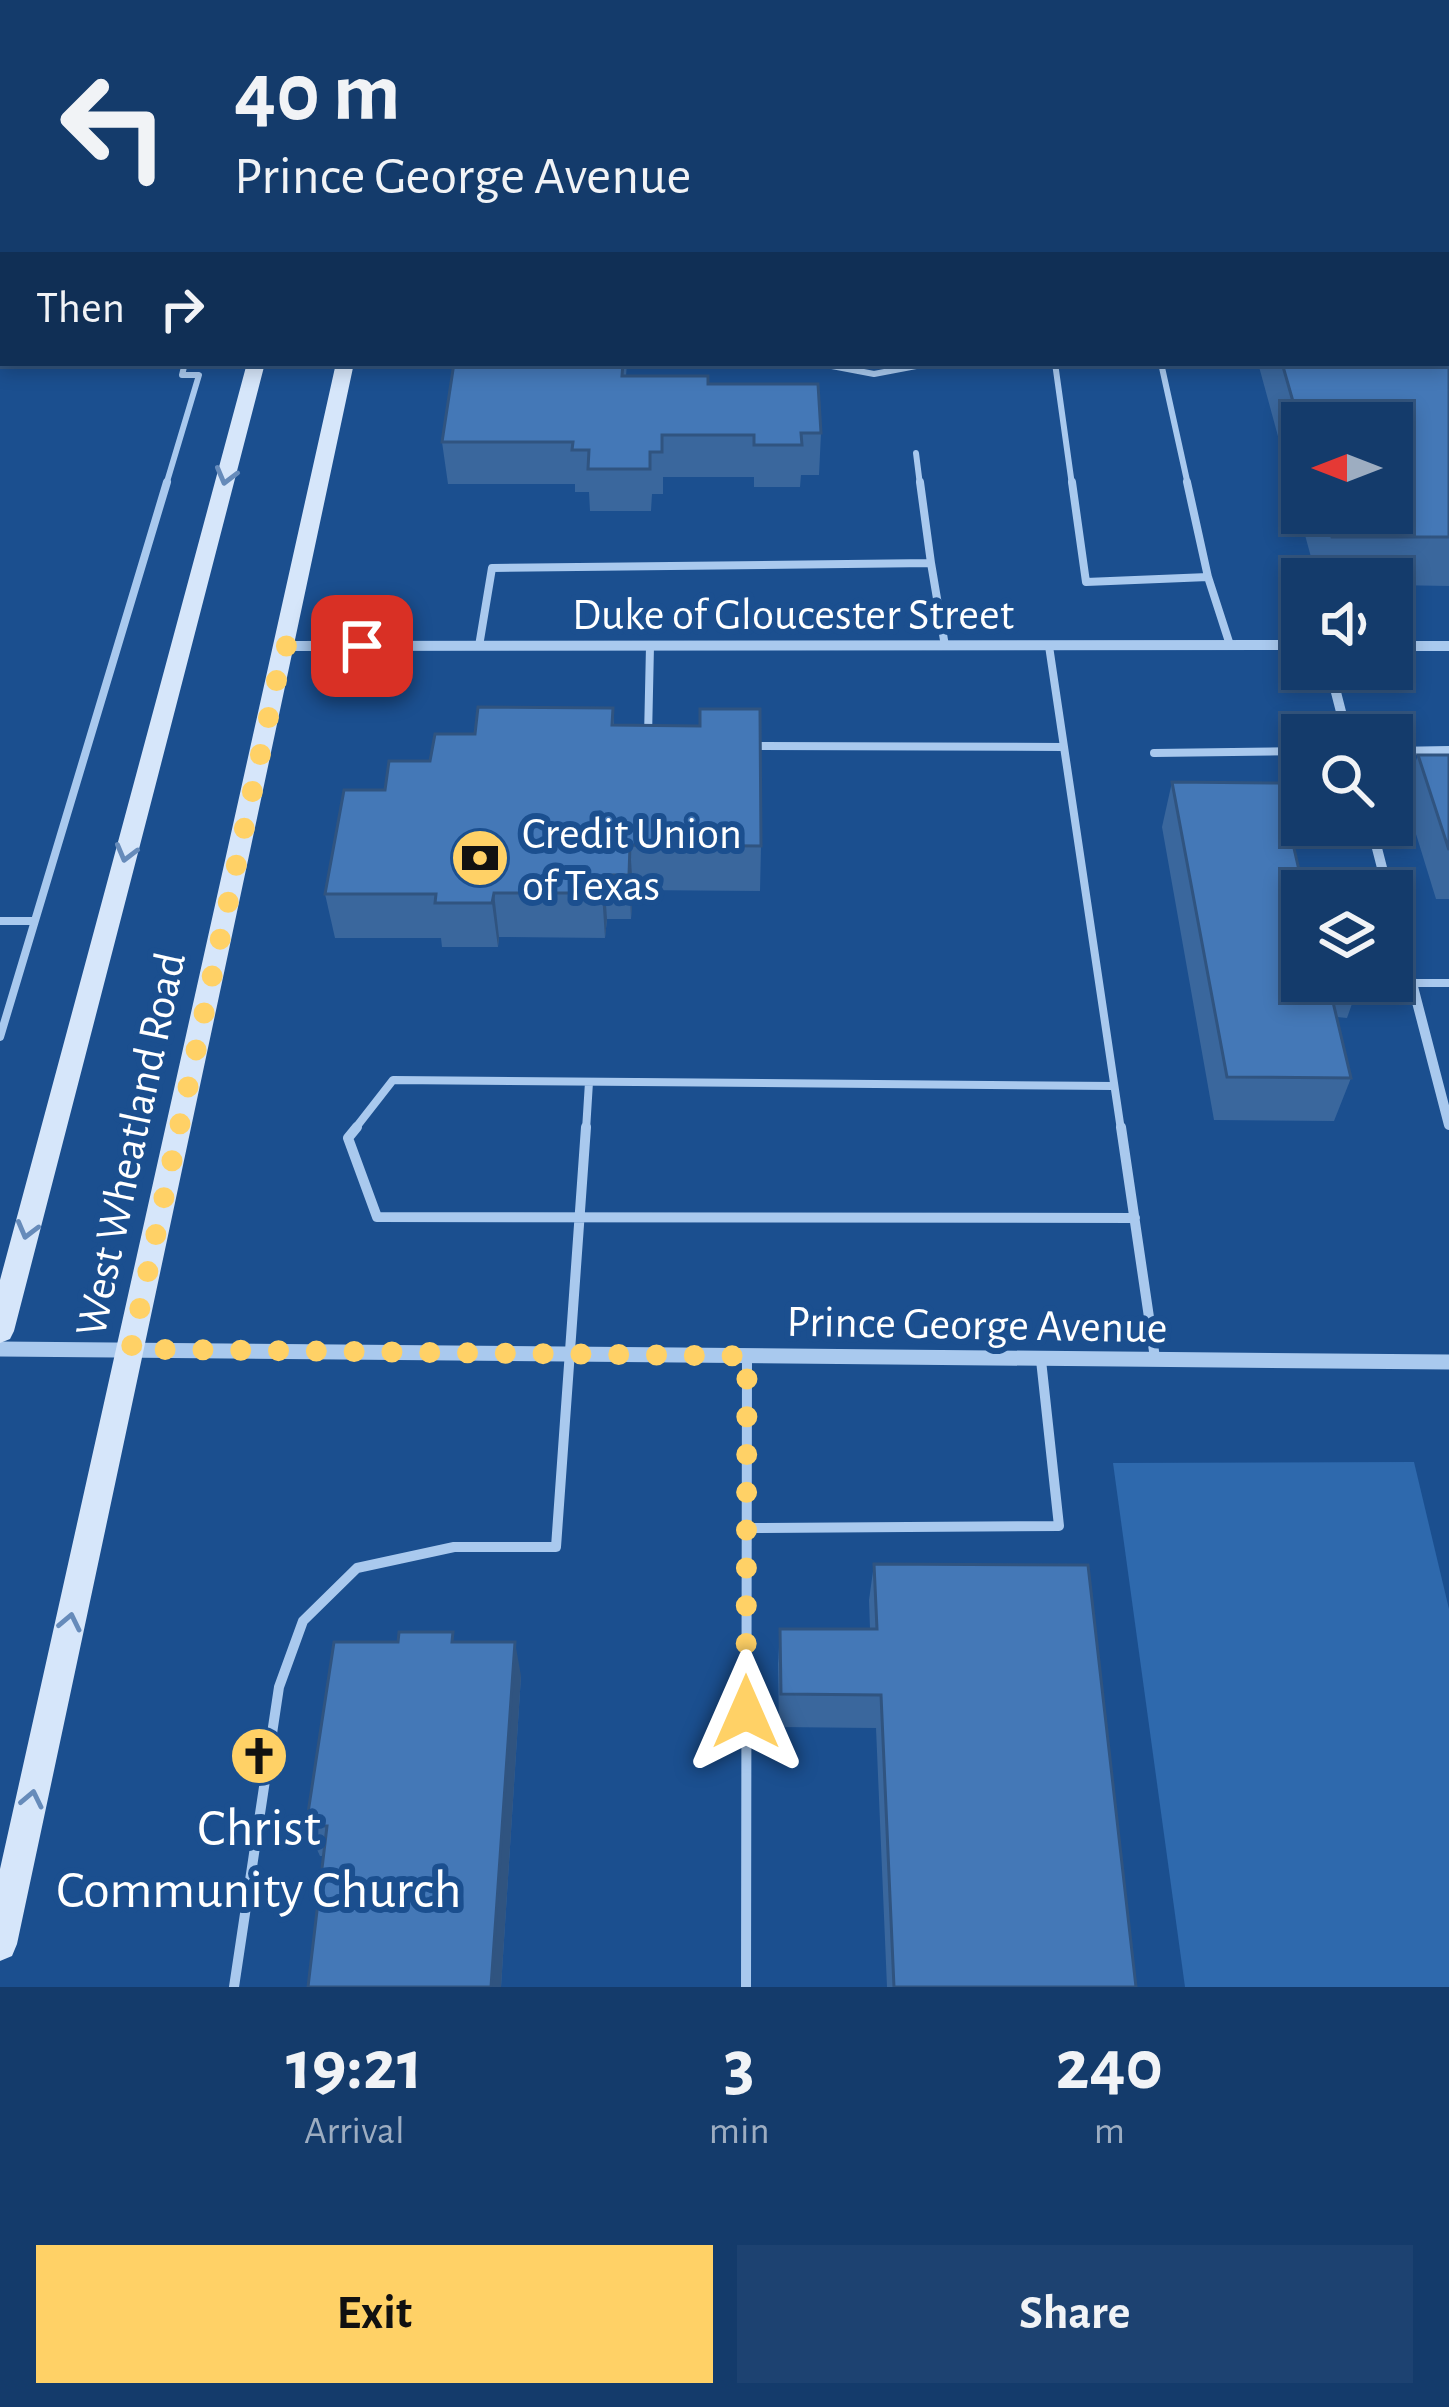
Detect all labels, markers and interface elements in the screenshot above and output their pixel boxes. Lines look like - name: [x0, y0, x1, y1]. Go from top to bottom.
- icon: left: [36, 48, 192, 204]
- text: 40 m: [234, 52, 401, 136]
- text: Prince George Avenue: [234, 150, 691, 204]
- icon: right: [149, 276, 215, 342]
- text: Then: [36, 286, 125, 331]
- north arrow: [1281, 402, 1413, 534]
- map controls: [1281, 402, 1413, 1002]
- one-way arrow: [215, 465, 240, 486]
- button: sound: [1281, 558, 1413, 690]
- street label: Duke of Gloucester Street: [572, 593, 1014, 638]
- pin: [311, 595, 413, 697]
- icon: arrive: [329, 613, 395, 679]
- button: search: [1281, 714, 1413, 846]
- place label: Credit Union of Texas: [522, 812, 742, 909]
- bank icon: Credit Union of Texas: [449, 827, 511, 889]
- one-way arrow: [116, 842, 141, 863]
- button: layers: [1281, 870, 1413, 1002]
- street label: West Wheatland Road: [69, 948, 194, 1341]
- one-way arrow: [16, 1220, 41, 1240]
- street label: Prince George Avenue: [786, 1300, 1168, 1351]
- one-way arrow: [57, 1613, 82, 1633]
- position arrow: [683, 1649, 809, 1775]
- church icon: Christ Community Church: [228, 1725, 290, 1787]
- one-way arrow: [18, 1790, 43, 1810]
- place label: Christ Community Church: [56, 1802, 462, 1918]
- text: 19:21: [286, 2030, 423, 2102]
- text: 3: [724, 2030, 755, 2102]
- text: 240: [1055, 2030, 1163, 2102]
- text: Arrival: [304, 2112, 405, 2151]
- text: min: [709, 2112, 770, 2151]
- text: m: [1094, 2112, 1125, 2151]
- button: Exit: [36, 2245, 713, 2383]
- button: Share: [737, 2245, 1413, 2383]

